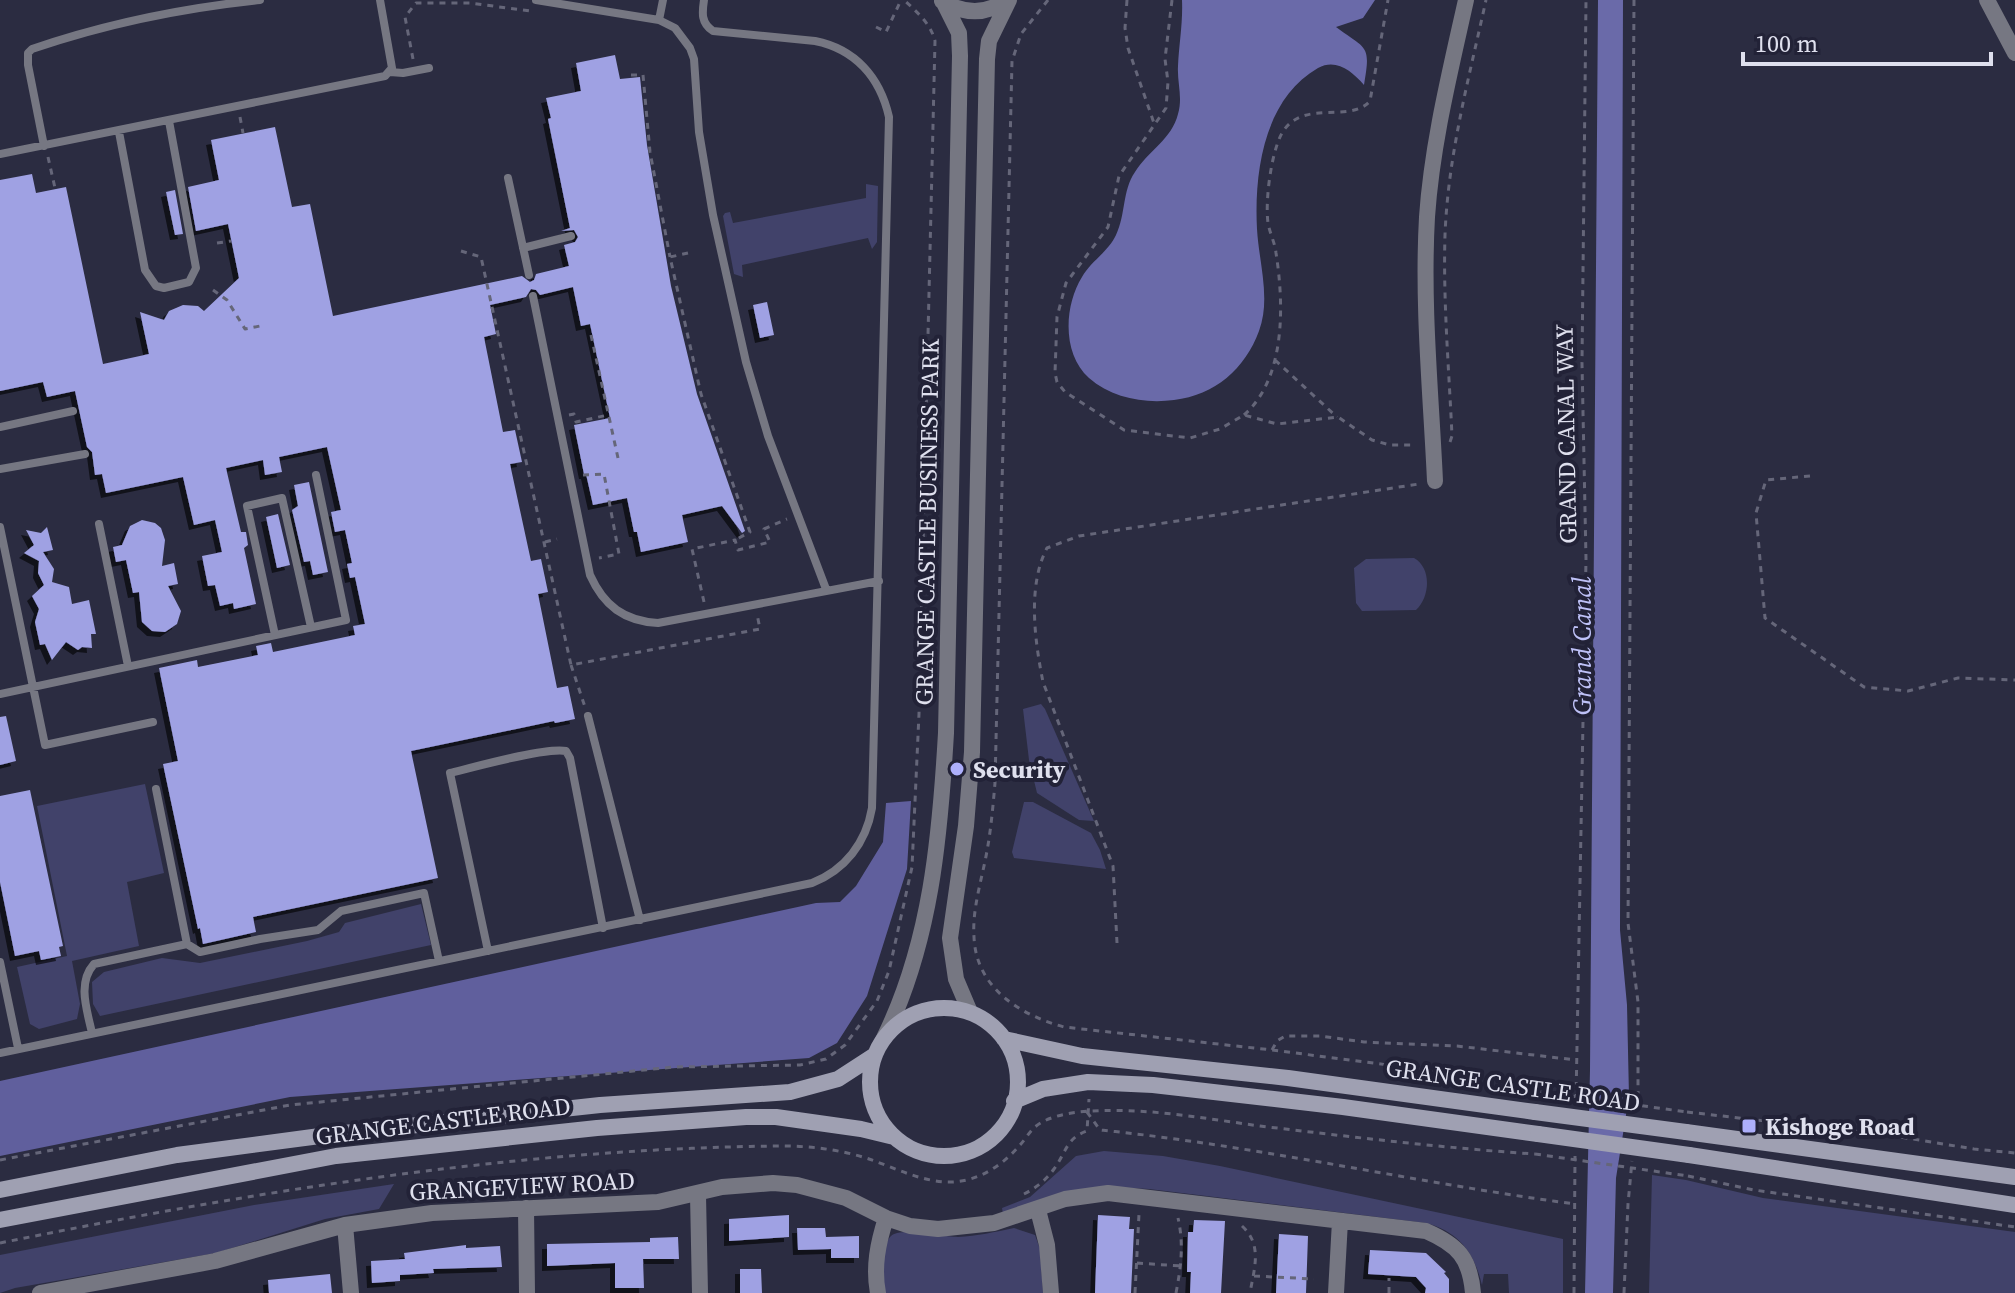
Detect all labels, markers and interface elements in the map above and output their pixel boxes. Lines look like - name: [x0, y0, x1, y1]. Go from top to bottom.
- scale bar: [1743, 16, 1991, 66]
- text: 100 m: [1755, 27, 1818, 60]
- street label: GRAND CANAL WAY: [1548, 324, 1584, 544]
- street label: GRANGE CASTLE BUSINESS PARK: [907, 338, 947, 706]
- water label: Grand Canal: [1564, 576, 1600, 715]
- place label: Security: [973, 753, 1066, 786]
- marker: Security: [948, 760, 966, 778]
- street label: GRANGE CASTLE ROAD: [1384, 1051, 1642, 1119]
- street label: GRANGE CASTLE ROAD: [314, 1089, 572, 1153]
- place label: Kishoge Road: [1765, 1110, 1915, 1143]
- marker: Kishoge Road: [1740, 1117, 1758, 1135]
- street label: GRANGEVIEW ROAD: [408, 1164, 636, 1208]

